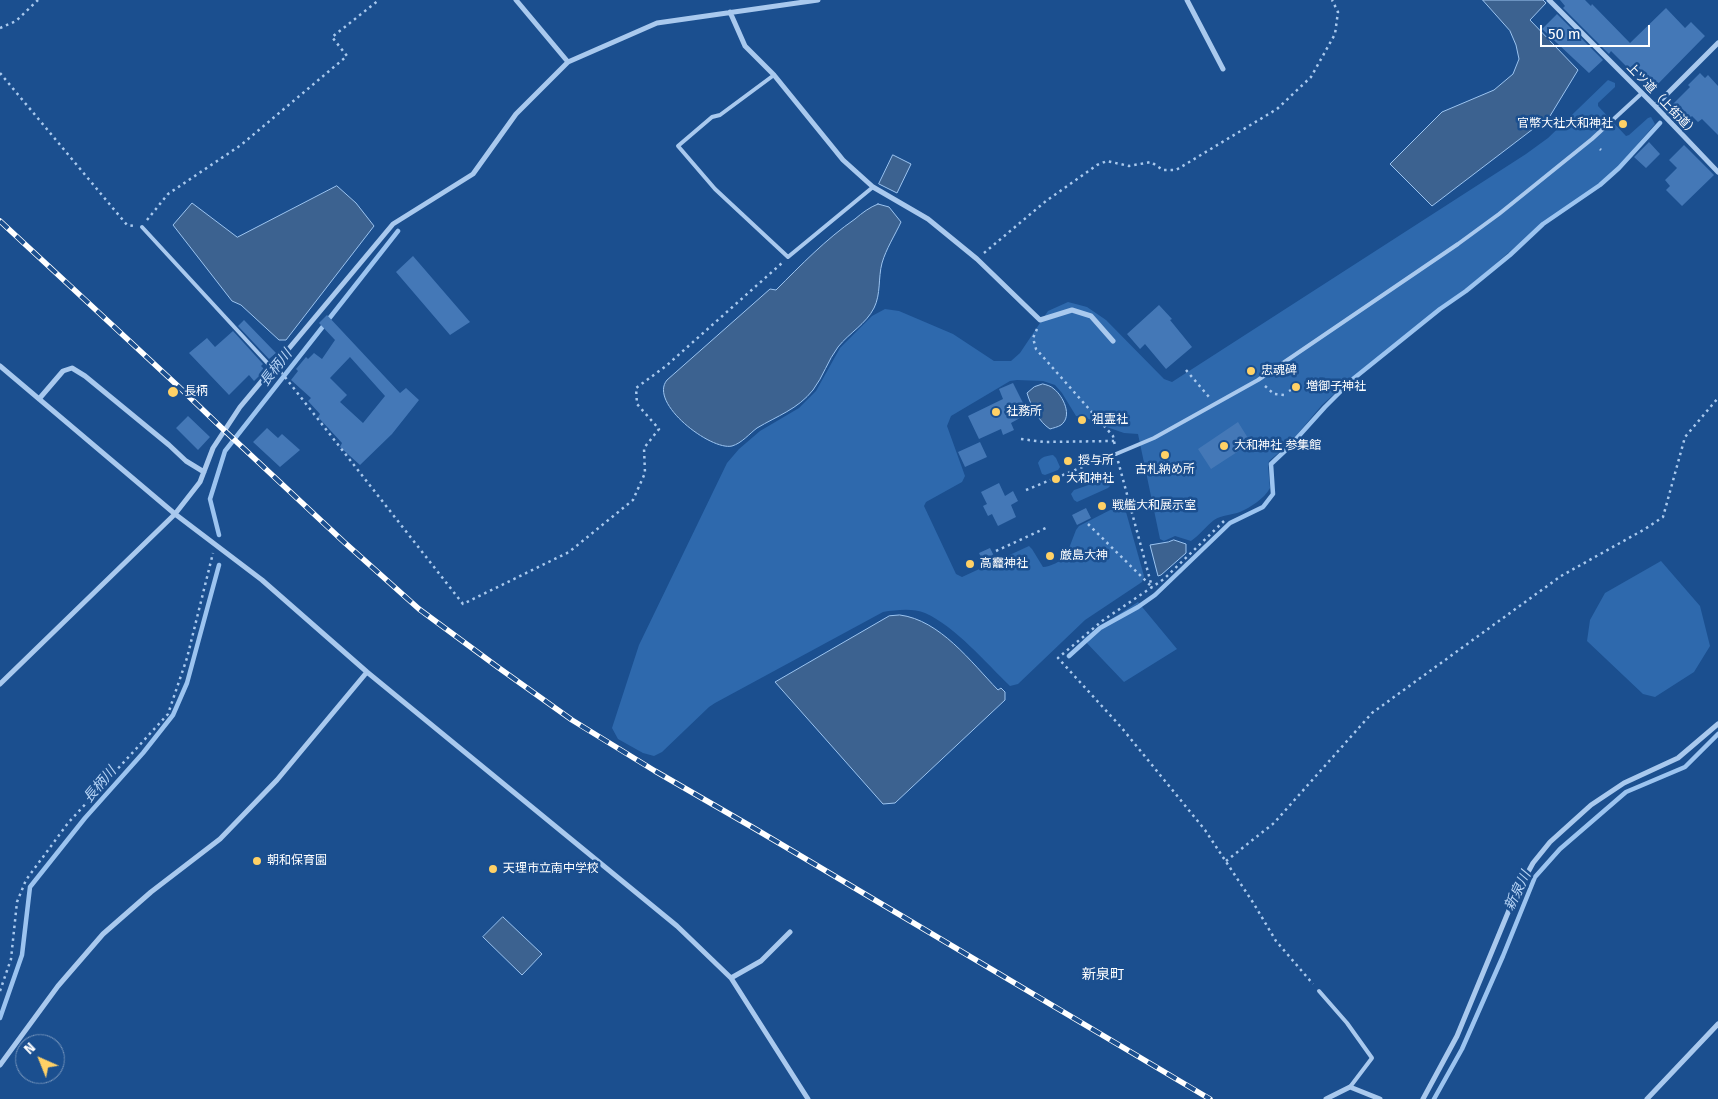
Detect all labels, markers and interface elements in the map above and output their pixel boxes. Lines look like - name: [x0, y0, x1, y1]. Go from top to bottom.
- scale bar: [1543, 15, 1653, 47]
- text: 50 m: [1548, 25, 1581, 43]
- street label: 上ツ道（上街道）: [1623, 60, 1701, 140]
- place label: 官幣大社大和神社: [1517, 117, 1613, 131]
- marker: 官幣大社大和神社: [1617, 118, 1629, 130]
- water label: 長柄川: [256, 346, 296, 390]
- place label: 忠魂碑: [1261, 364, 1297, 378]
- marker: 忠魂碑: [1245, 365, 1257, 377]
- place label: 増御子神社: [1306, 380, 1366, 394]
- marker: 増御子神社: [1290, 381, 1302, 393]
- marker: 長柄: [166, 385, 180, 399]
- place label: 長柄: [184, 385, 208, 399]
- place label: 社務所: [1006, 405, 1042, 419]
- marker: 社務所: [990, 406, 1002, 418]
- place label: 祖霊社: [1092, 413, 1128, 427]
- marker: 祖霊社: [1076, 414, 1088, 426]
- place label: 大和神社 参集館: [1234, 439, 1321, 453]
- marker: 大和神社 参集館: [1218, 440, 1230, 452]
- marker: 古札納め所: [1159, 449, 1171, 461]
- place label: 授与所: [1078, 454, 1114, 468]
- marker: 授与所: [1062, 455, 1074, 467]
- place label: 古札納め所: [1135, 463, 1195, 477]
- place label: 大和神社: [1066, 472, 1114, 486]
- marker: 大和神社: [1050, 473, 1062, 485]
- place label: 戦艦大和展示室: [1112, 499, 1196, 513]
- marker: 戦艦大和展示室: [1096, 500, 1108, 512]
- place label: 厳島大神: [1060, 549, 1108, 563]
- marker: 厳島大神: [1044, 550, 1056, 562]
- place label: 高龗神社: [980, 557, 1028, 571]
- marker: 高龗神社: [964, 558, 976, 570]
- water label: 長柄川: [80, 764, 120, 806]
- place label: 朝和保育園: [267, 854, 327, 868]
- marker: 朝和保育園: [251, 855, 263, 867]
- place label: 天理市立南中学校: [503, 862, 599, 876]
- marker: 天理市立南中学校: [487, 863, 499, 875]
- water label: 新泉川: [1501, 868, 1535, 914]
- district label: 新泉町: [1082, 967, 1124, 983]
- north arrow: [15, 1034, 65, 1084]
- text: N: [21, 1039, 39, 1058]

